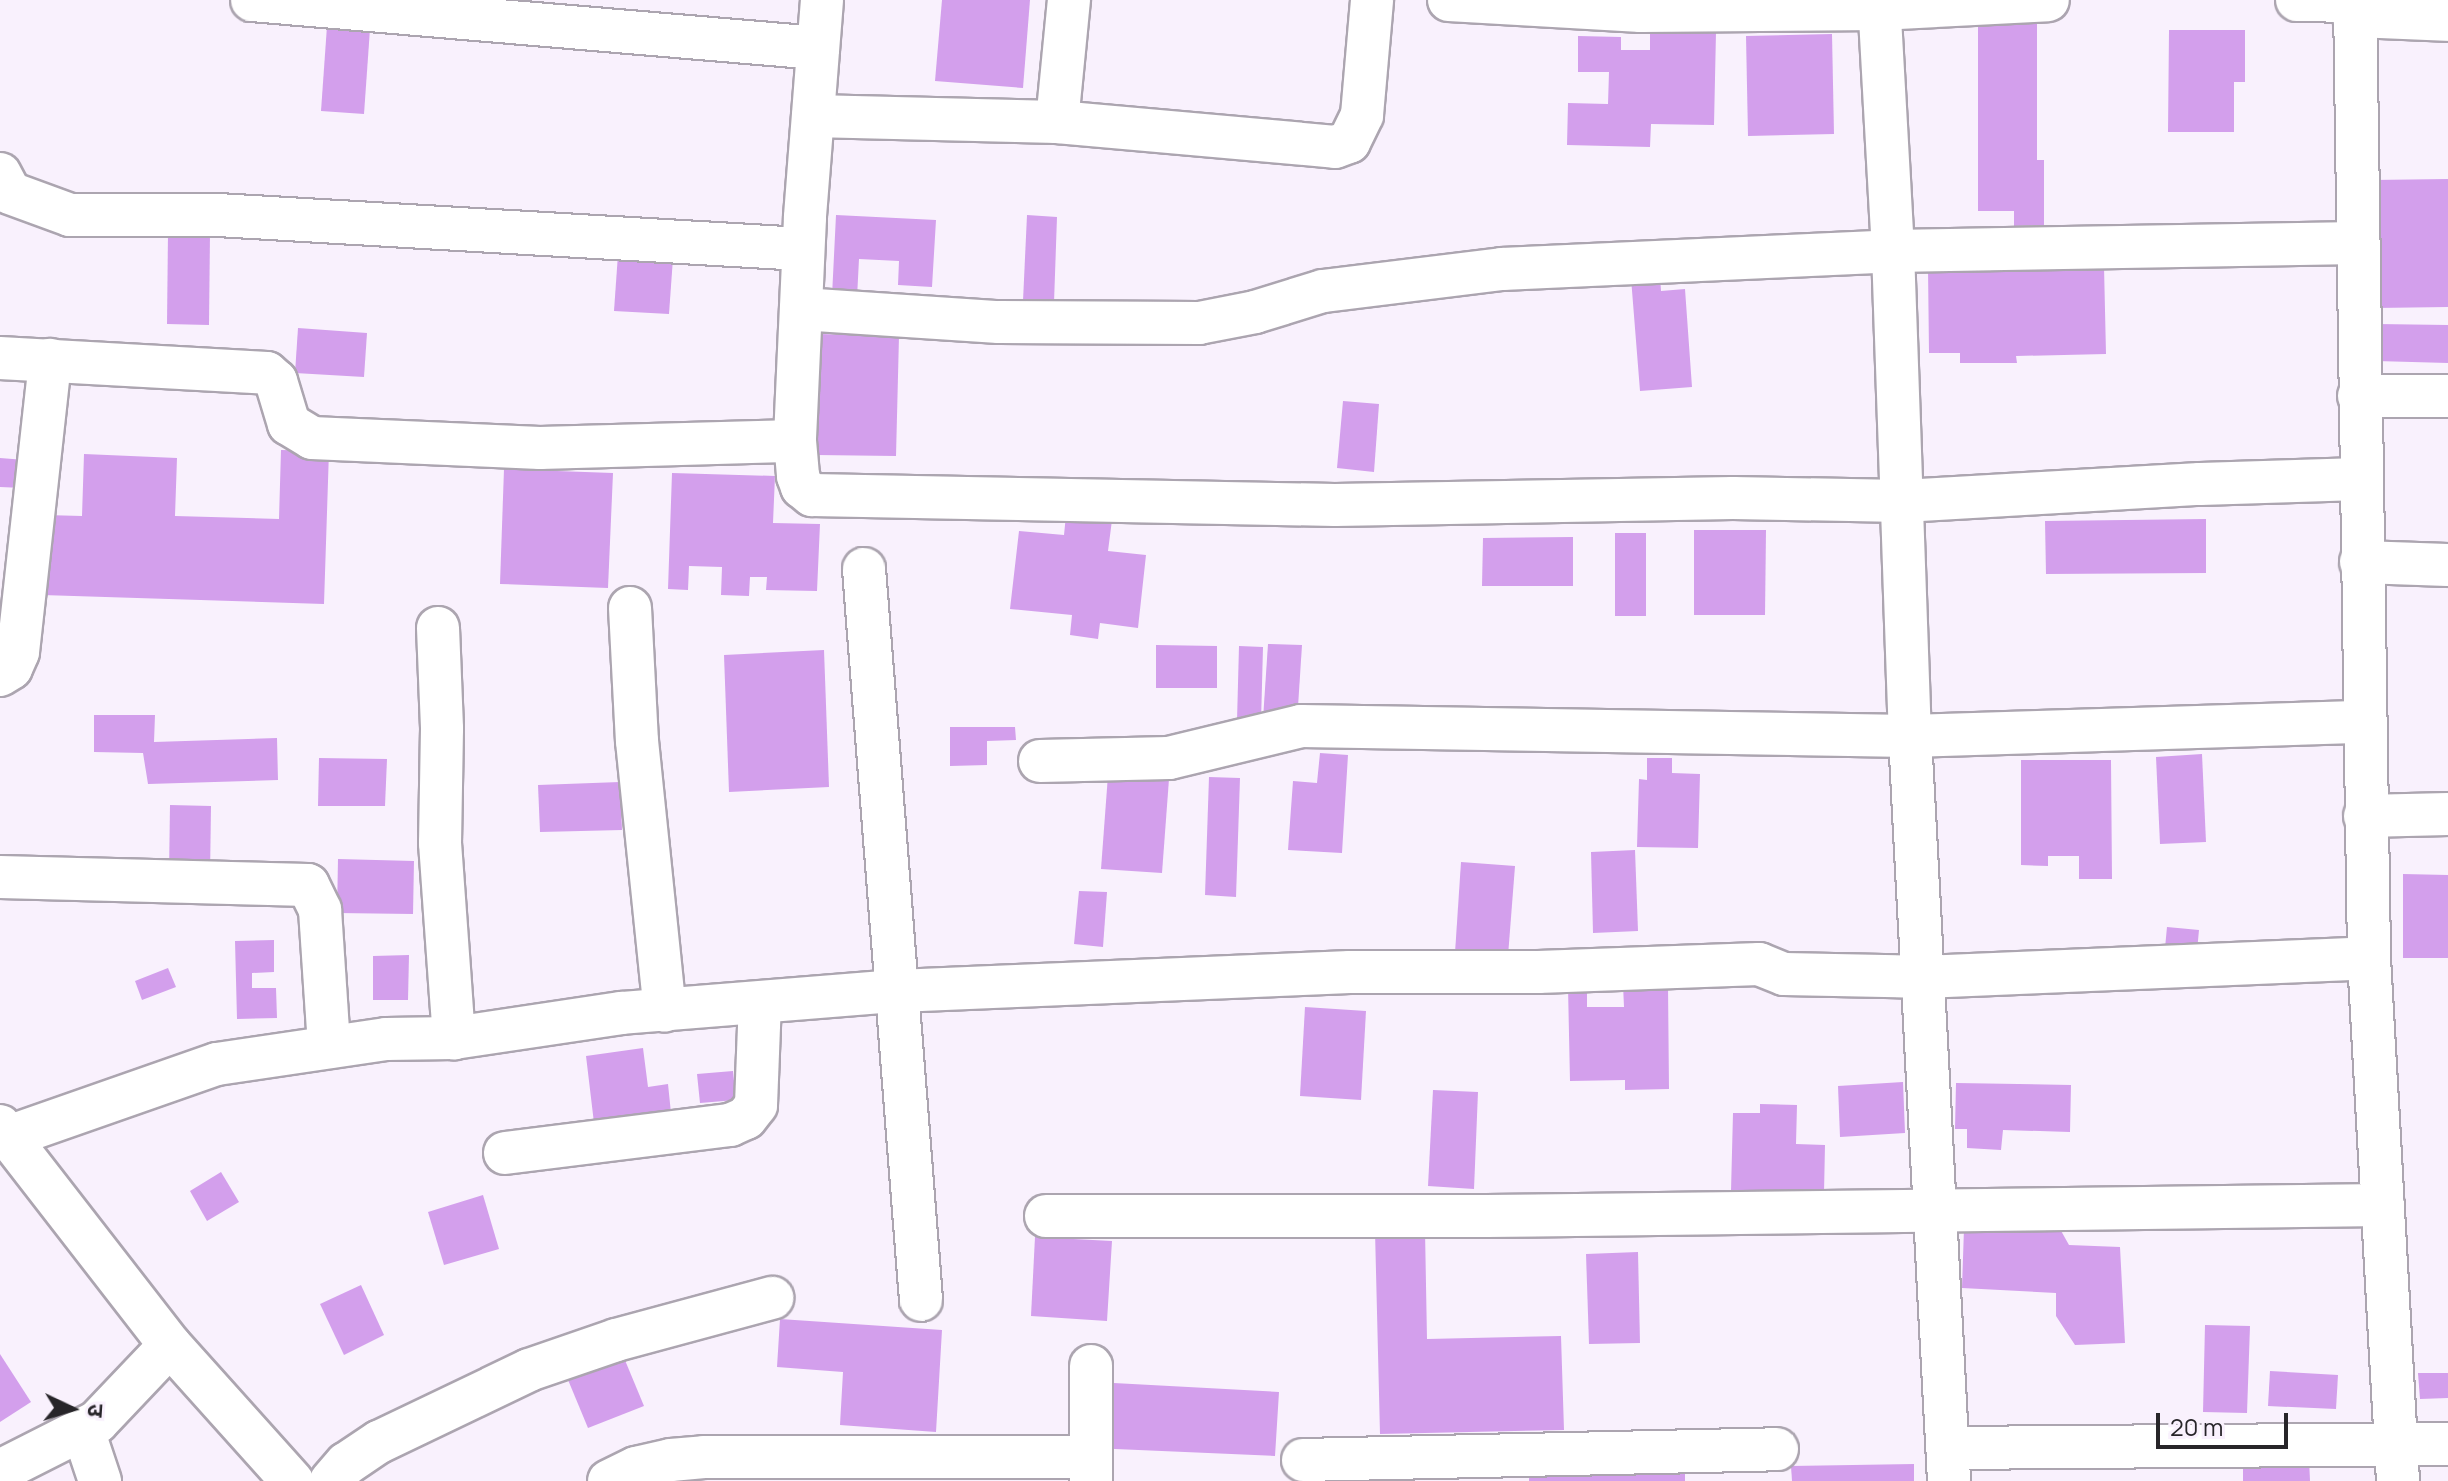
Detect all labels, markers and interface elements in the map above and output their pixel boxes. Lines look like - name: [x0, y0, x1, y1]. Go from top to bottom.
- north arrow: [32, 1369, 112, 1449]
- scale bar: [2160, 1397, 2292, 1447]
- text: उ: [81, 1403, 111, 1418]
- text: 20 m: [2170, 1410, 2223, 1443]

